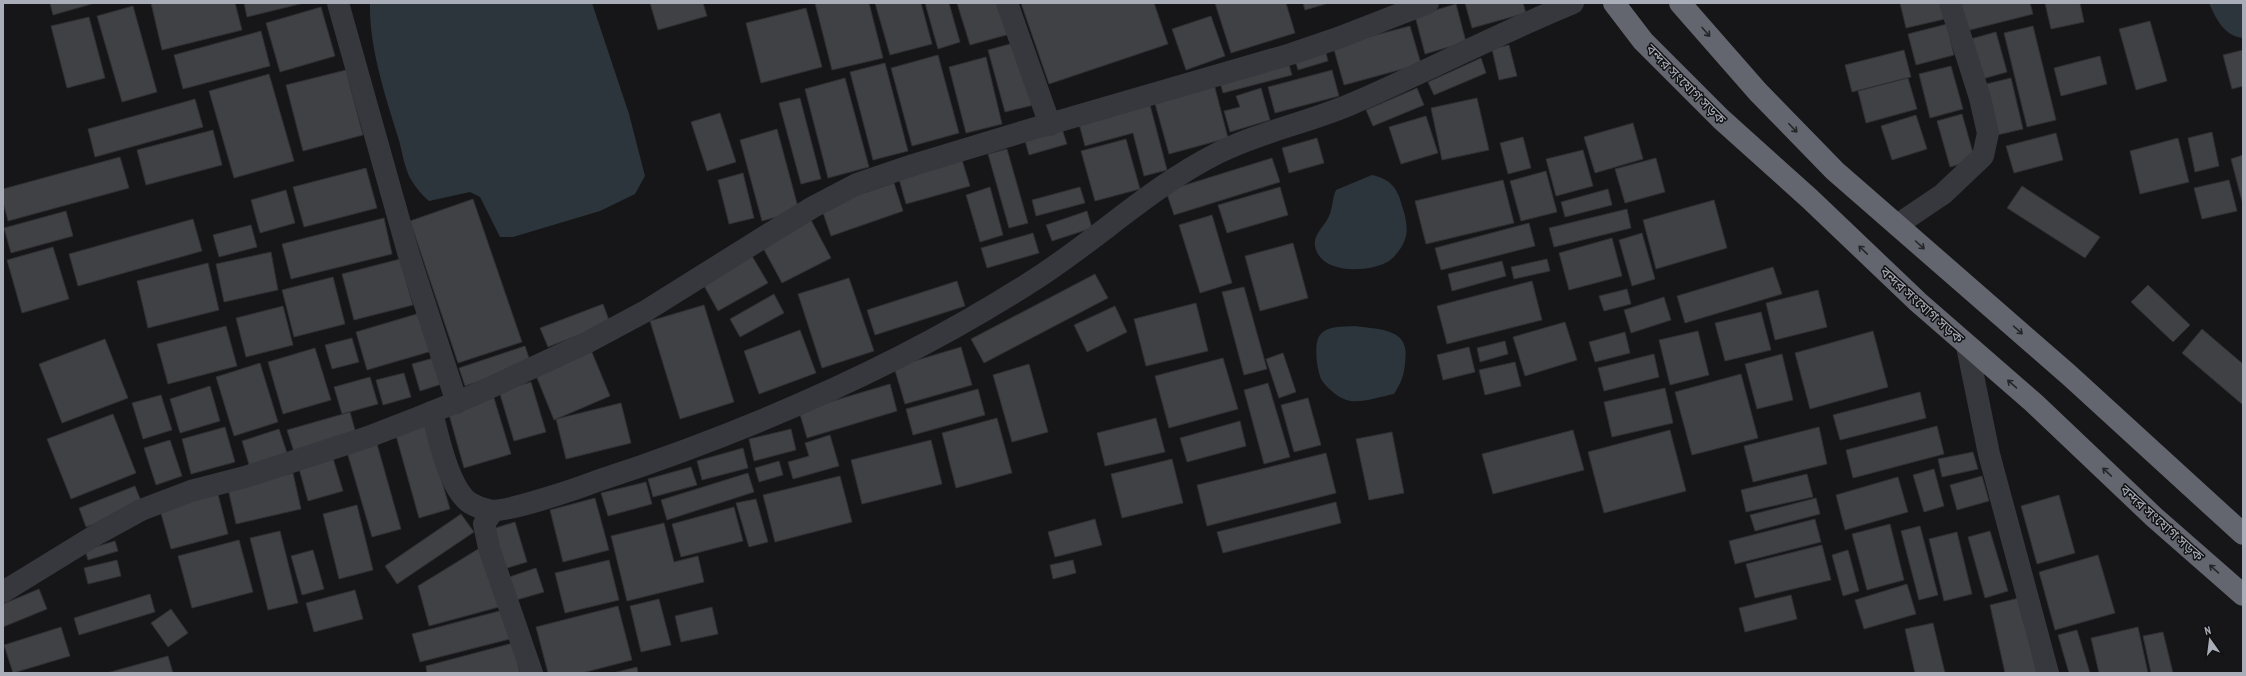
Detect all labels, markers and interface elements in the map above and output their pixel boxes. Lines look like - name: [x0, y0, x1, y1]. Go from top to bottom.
- one-way arrow: [1701, 27, 1710, 38]
- street label: বন্দর সংযোগ সড়ক: [1641, 39, 1730, 128]
- one-way arrow: [1789, 123, 1798, 133]
- one-way arrow: [1914, 240, 1925, 249]
- one-way arrow: [1858, 245, 1868, 255]
- street label: বন্দর সংযোগ সড়ক: [1876, 262, 1968, 348]
- one-way arrow: [2012, 326, 2023, 335]
- one-way arrow: [2007, 380, 2017, 389]
- one-way arrow: [2102, 467, 2112, 477]
- street label: বন্দর সংযোগ সড়ক: [2116, 480, 2208, 566]
- one-way arrow: [2209, 564, 2219, 574]
- north arrow: [2190, 620, 2230, 660]
- text: N: [2203, 623, 2212, 638]

